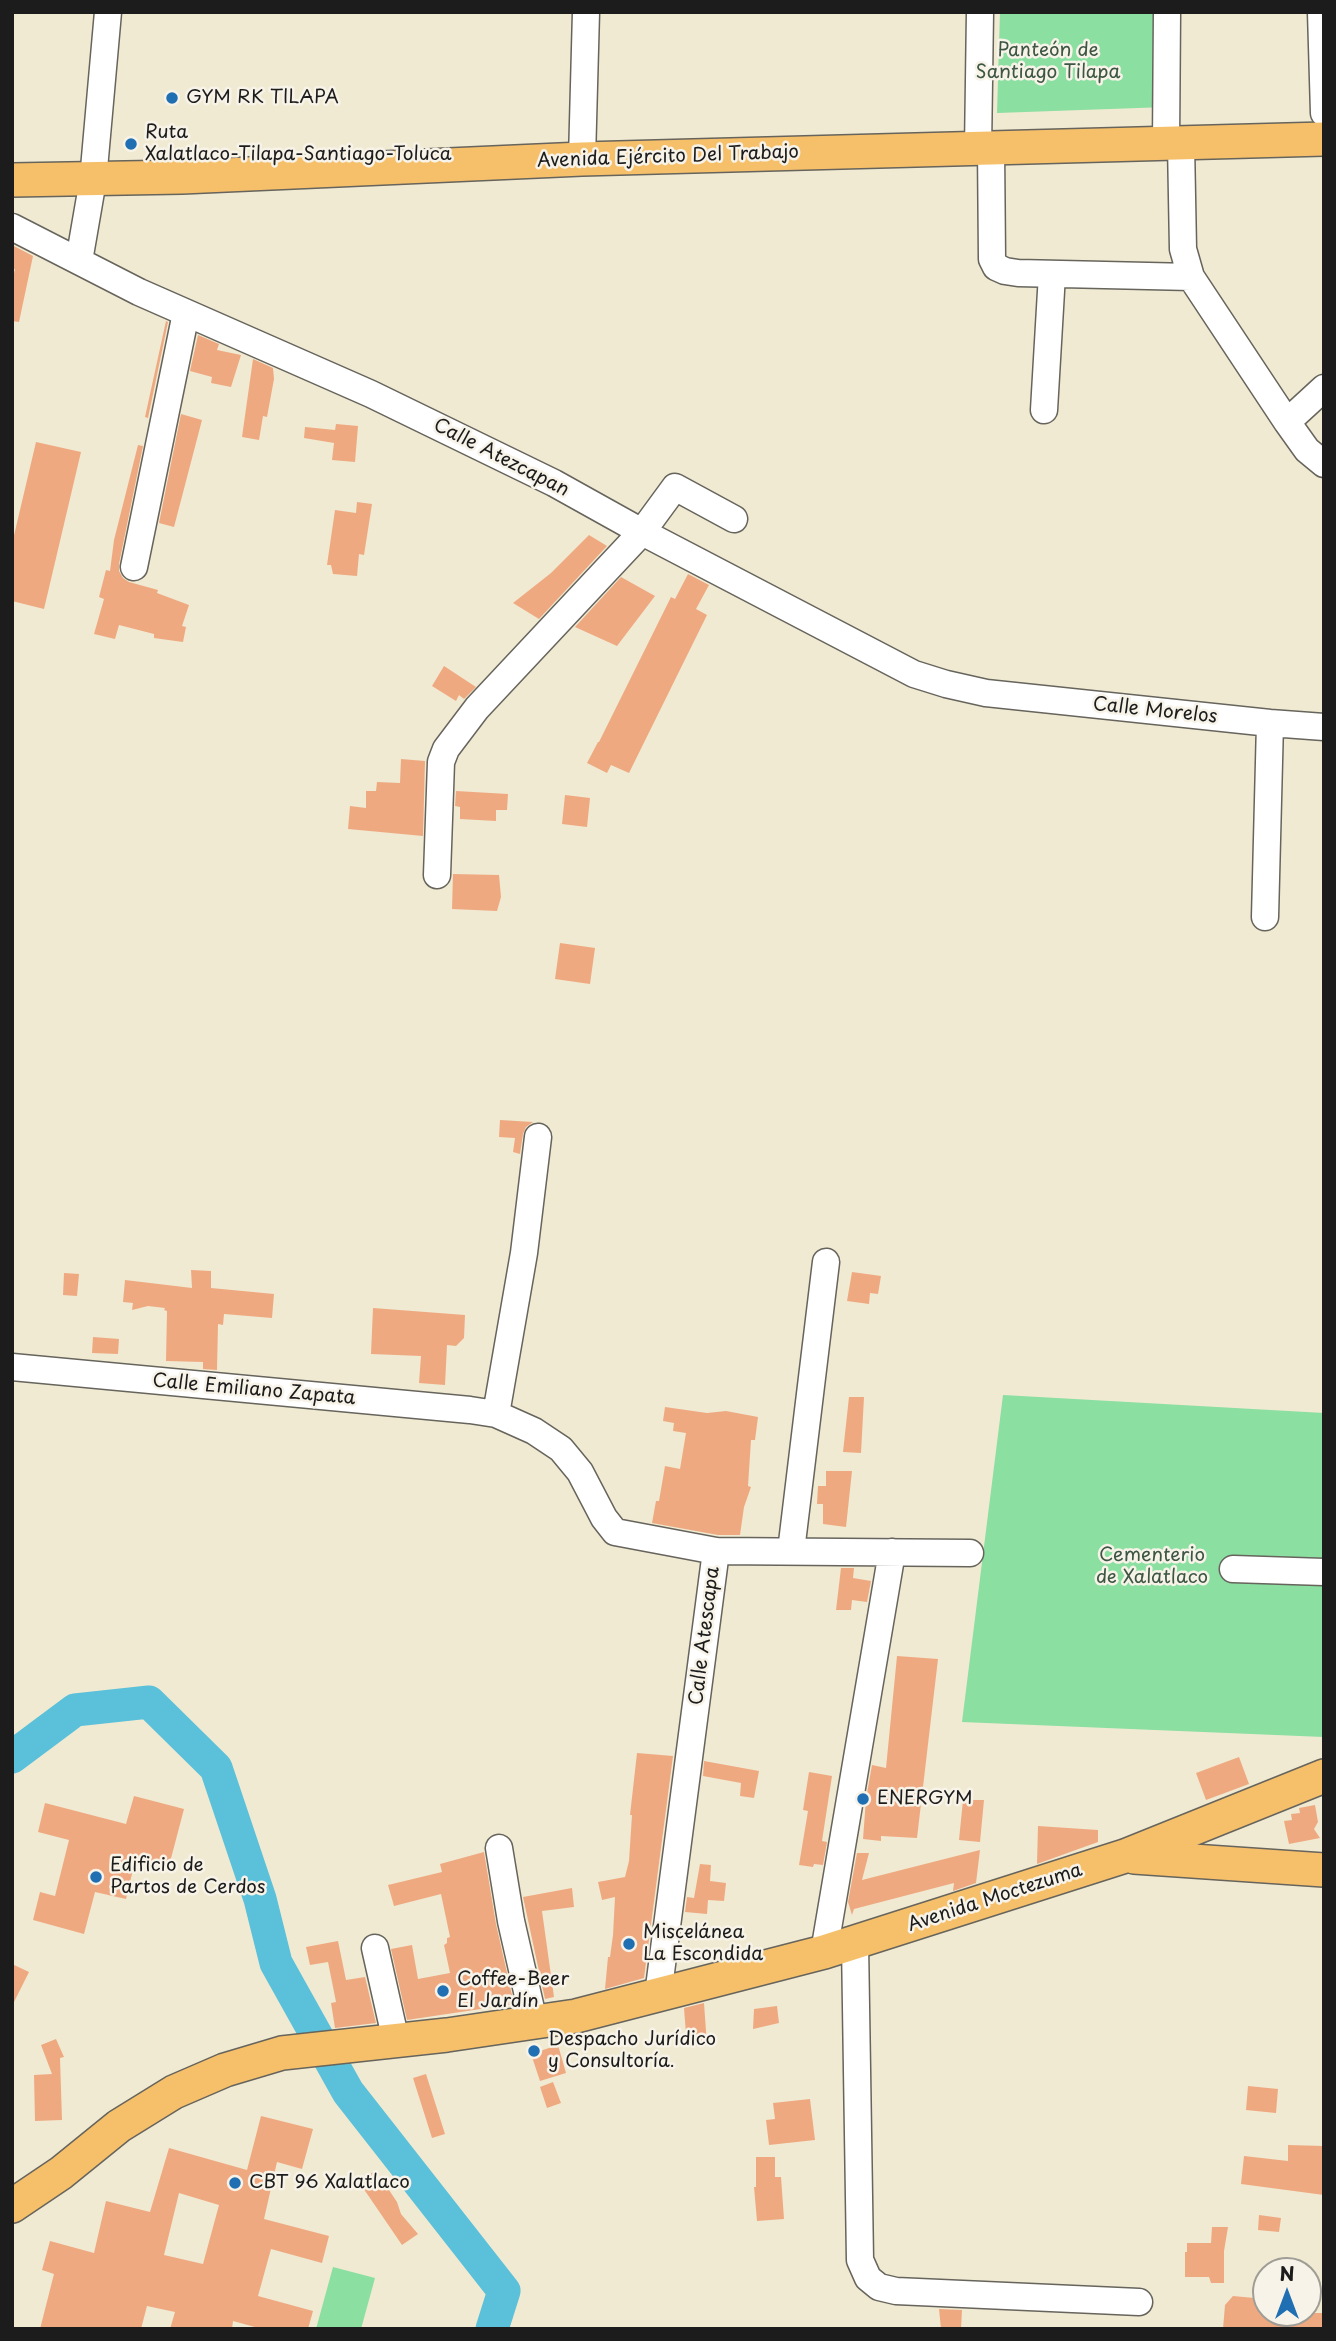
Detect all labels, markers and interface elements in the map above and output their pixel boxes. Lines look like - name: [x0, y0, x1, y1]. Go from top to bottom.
- park label: Panteón de Santiago Tilapa: [975, 40, 1121, 84]
- place label: GYM RK TILAPA: [186, 87, 339, 109]
- marker: GYM RK TILAPA: [164, 90, 180, 106]
- place label: Ruta Xalatlaco-Tilapa-Santiago-Toluca: [145, 122, 451, 166]
- marker: Ruta Xalatlaco-Tilapa-Santiago-Toluca: [123, 136, 139, 152]
- street label: Avenida Ejército Del Trabajo: [537, 141, 799, 173]
- street label: Calle Atezcapan: [429, 414, 573, 502]
- street label: Calle Morelos: [1092, 693, 1218, 729]
- street label: Calle Emiliano Zapata: [152, 1370, 356, 1410]
- park label: Cementerio de Xalatlaco: [1096, 1545, 1208, 1589]
- street label: Calle Atescapa: [685, 1565, 725, 1707]
- place label: ENERGYM: [877, 1788, 973, 1810]
- marker: ENERGYM: [855, 1791, 871, 1807]
- place label: Edificio de Partos de Cerdos: [110, 1855, 266, 1899]
- street label: Avenida Moctezuma: [905, 1859, 1085, 1937]
- marker: Edificio de Partos de Cerdos: [88, 1869, 104, 1885]
- place label: Miscelánea La Escondida: [643, 1922, 763, 1966]
- marker: Miscelánea La Escondida: [621, 1936, 637, 1952]
- place label: Coffee-Beer El Jardín: [457, 1969, 569, 2013]
- marker: Coffee-Beer El Jardín: [435, 1983, 451, 1999]
- place label: Despacho Jurídico y Consultoría.: [548, 2029, 716, 2073]
- marker: Despacho Jurídico y Consultoría.: [526, 2043, 542, 2059]
- place label: CBT 96 Xalatlaco: [249, 2172, 410, 2194]
- marker: CBT 96 Xalatlaco: [227, 2175, 243, 2191]
- north arrow: [1252, 2257, 1322, 2327]
- text: N: [1279, 2259, 1295, 2287]

